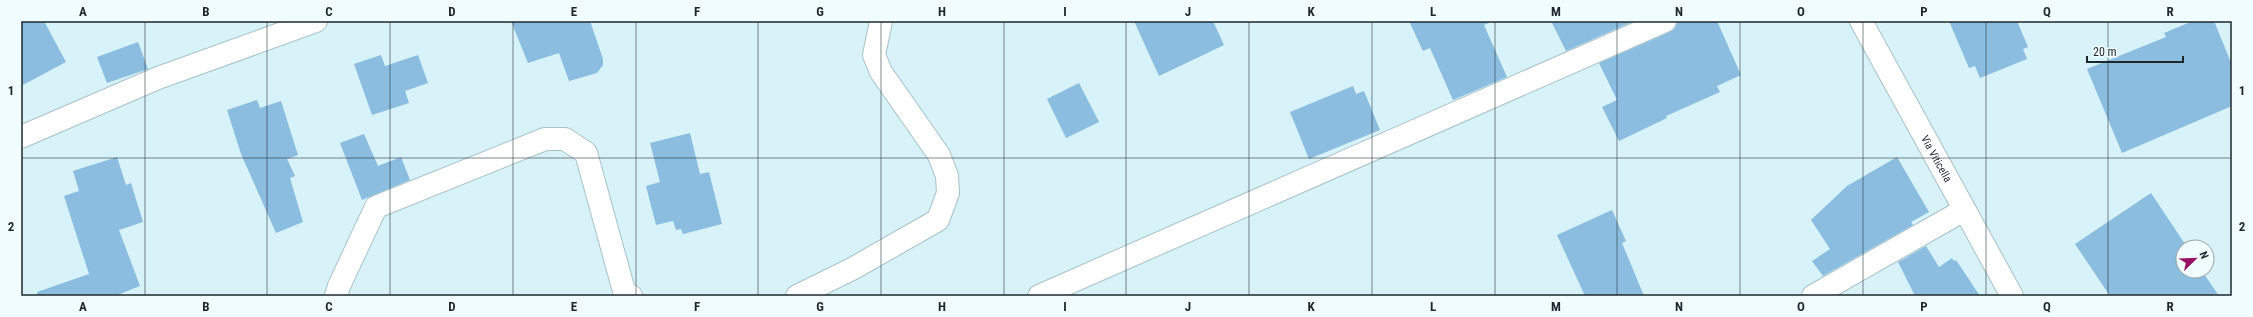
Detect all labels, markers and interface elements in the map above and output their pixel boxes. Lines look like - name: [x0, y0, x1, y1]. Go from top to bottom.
- text: A: [79, 4, 87, 19]
- text: B: [202, 4, 210, 19]
- text: C: [325, 4, 333, 19]
- text: D: [448, 4, 456, 19]
- text: E: [571, 4, 578, 19]
- text: F: [694, 4, 700, 19]
- text: G: [816, 4, 824, 19]
- text: H: [938, 4, 946, 19]
- text: I: [1063, 4, 1067, 19]
- text: J: [1185, 4, 1191, 19]
- text: K: [1307, 4, 1315, 19]
- text: L: [1430, 4, 1436, 19]
- text: M: [1551, 4, 1561, 19]
- text: N: [1675, 4, 1683, 19]
- text: O: [1797, 4, 1805, 19]
- text: P: [1920, 4, 1928, 19]
- text: Q: [2043, 4, 2051, 19]
- text: R: [2166, 4, 2174, 19]
- scale bar: [2087, 38, 2183, 64]
- text: 20 m: [2093, 45, 2117, 59]
- text: 1: [8, 83, 14, 98]
- text: 1: [2239, 83, 2245, 98]
- street label: Via Viticella: [1918, 133, 1954, 185]
- text: 2: [8, 219, 15, 234]
- text: 2: [2239, 219, 2246, 234]
- north arrow: [2175, 239, 2215, 279]
- text: N: [2196, 250, 2211, 261]
- text: A: [79, 299, 87, 314]
- text: B: [202, 299, 210, 314]
- text: C: [325, 299, 333, 314]
- text: D: [448, 299, 456, 314]
- text: E: [571, 299, 578, 314]
- text: F: [694, 299, 700, 314]
- text: G: [816, 299, 824, 314]
- text: H: [938, 299, 946, 314]
- text: I: [1063, 299, 1067, 314]
- text: J: [1185, 299, 1191, 314]
- text: K: [1307, 299, 1315, 314]
- text: L: [1430, 299, 1436, 314]
- text: M: [1551, 299, 1561, 314]
- text: N: [1675, 299, 1683, 314]
- text: O: [1797, 299, 1805, 314]
- text: P: [1920, 299, 1928, 314]
- text: Q: [2043, 299, 2051, 314]
- text: R: [2166, 299, 2174, 314]

